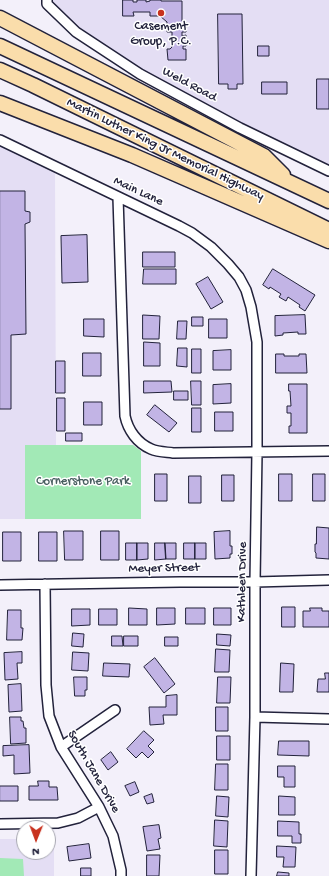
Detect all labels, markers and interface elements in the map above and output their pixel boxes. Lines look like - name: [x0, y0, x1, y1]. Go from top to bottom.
- marker: Casement Group, P.C.: [156, 8, 166, 18]
- place label: Casement Group, P.C.: [130, 19, 192, 50]
- street label: Weld Road: [159, 64, 219, 106]
- street label: Martin Luther King Jr Memorial Highway: [64, 95, 266, 205]
- street label: Main Lane: [111, 174, 165, 210]
- park label: Cornerstone Park: [36, 474, 130, 490]
- street label: Kathleen Drive: [234, 542, 252, 622]
- street label: Meyer Street: [128, 561, 200, 577]
- street label: South Jane Drive: [63, 728, 123, 816]
- north arrow: [16, 820, 56, 860]
- text: N: [32, 845, 40, 857]

